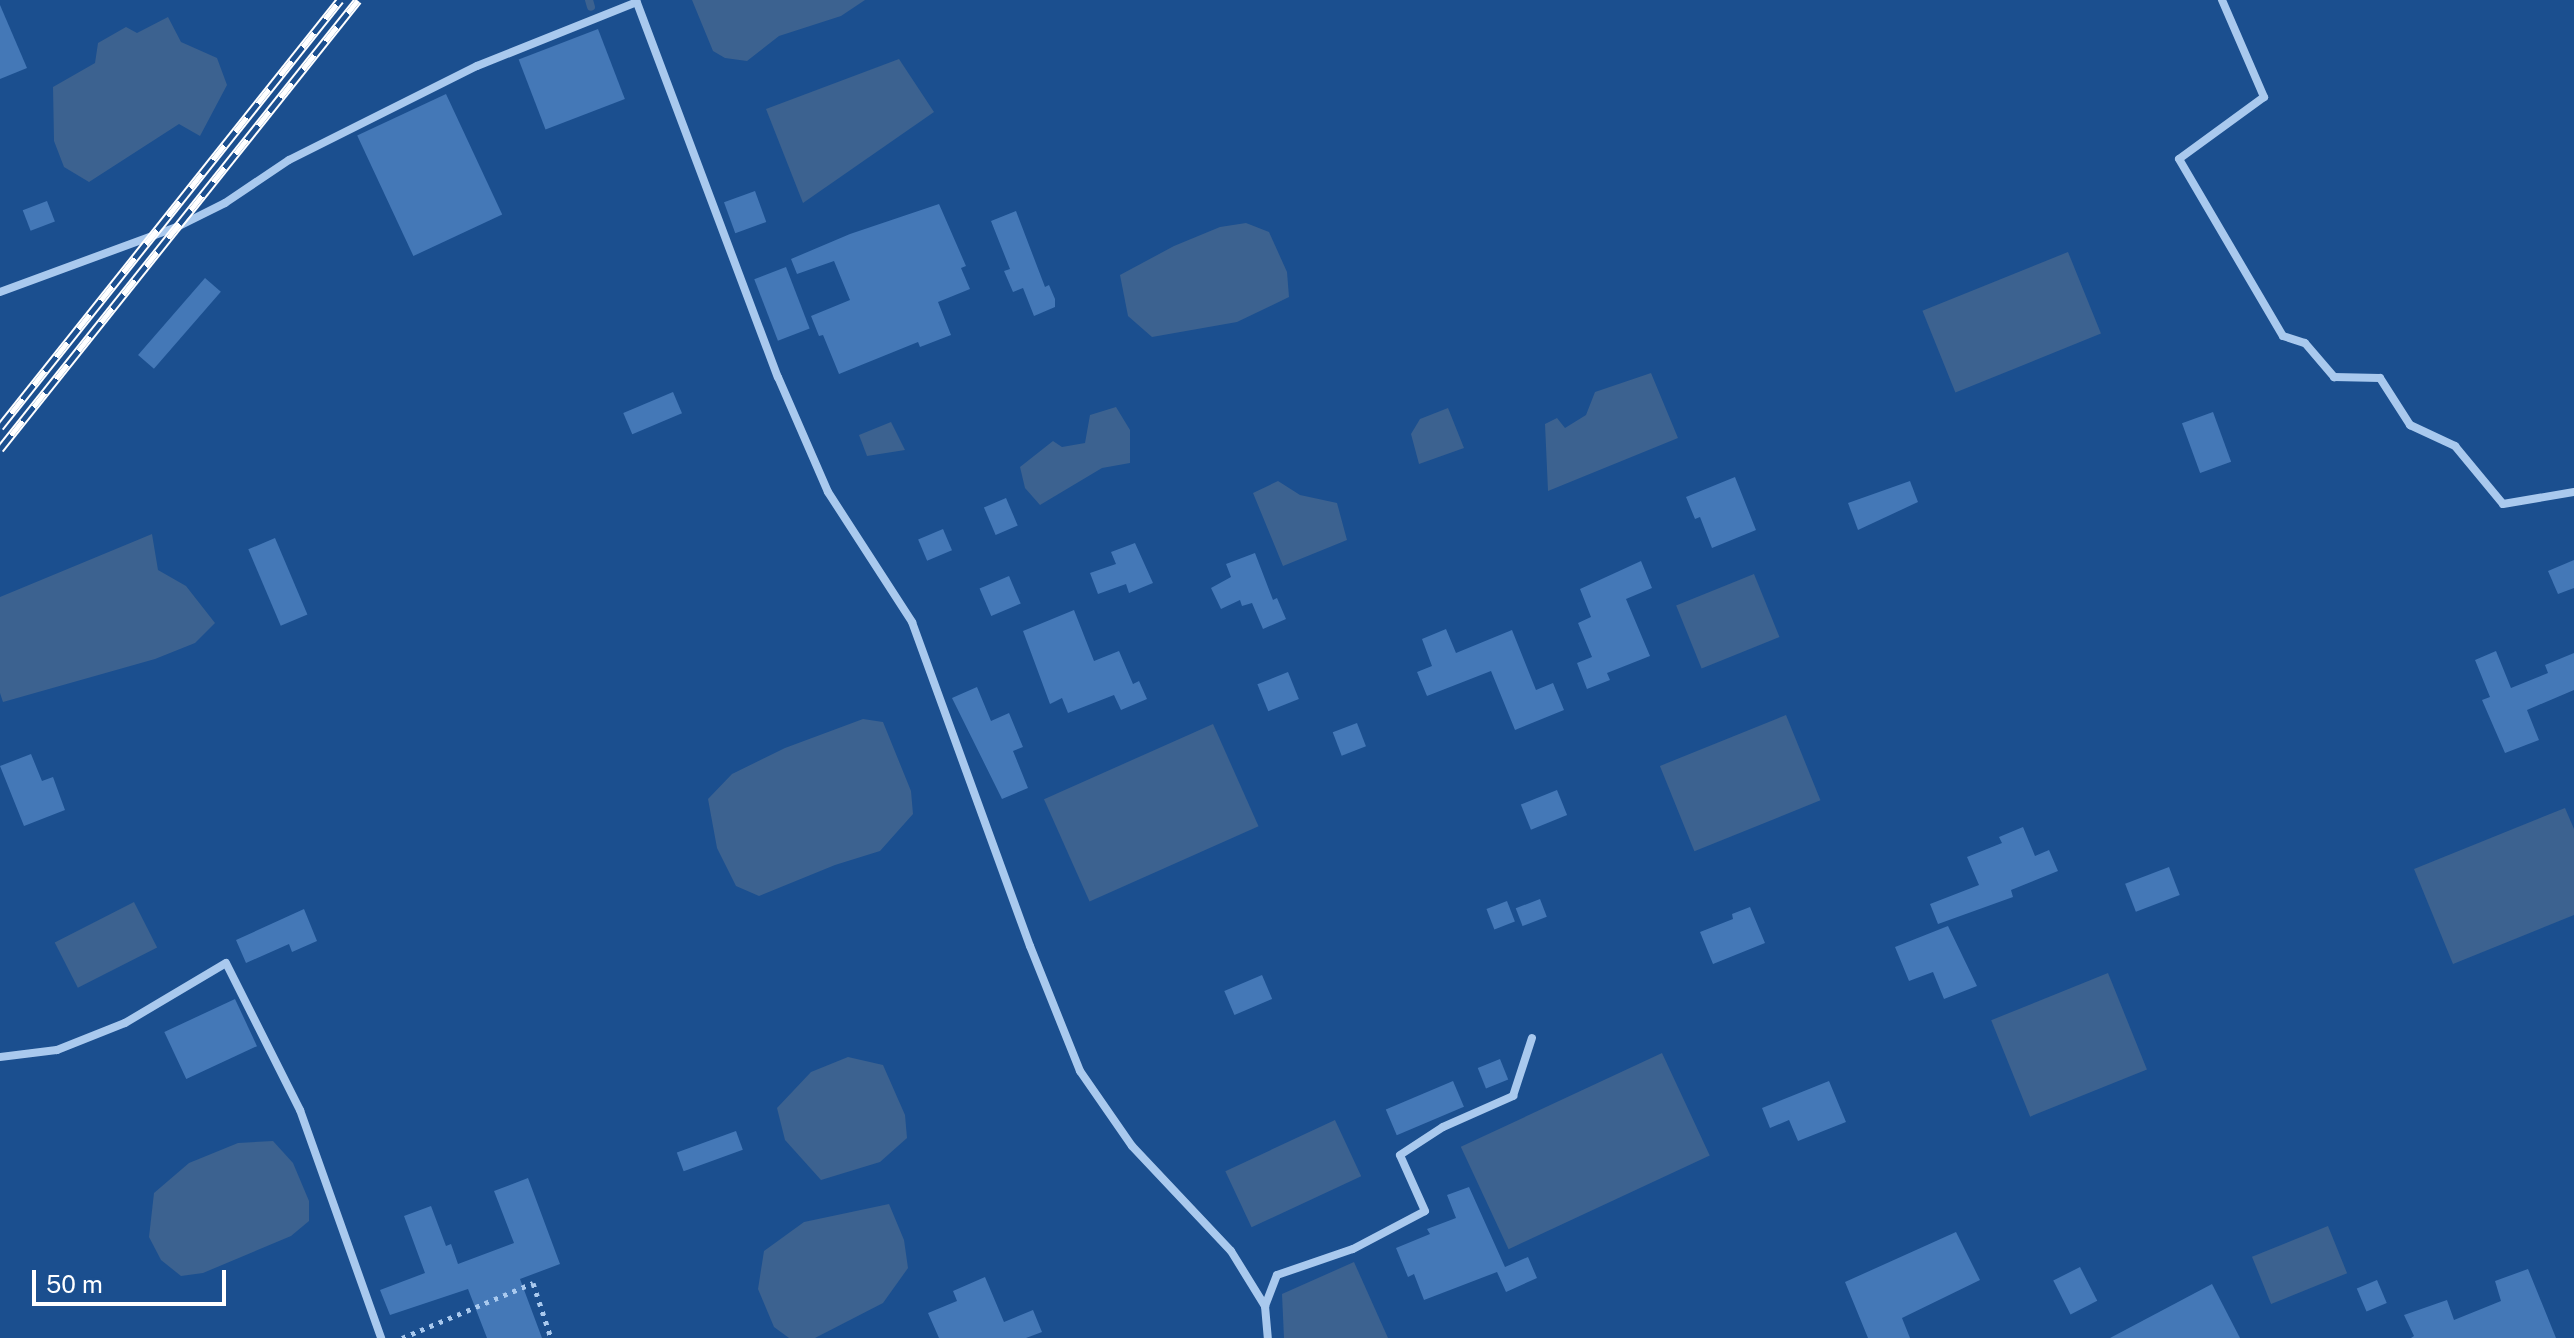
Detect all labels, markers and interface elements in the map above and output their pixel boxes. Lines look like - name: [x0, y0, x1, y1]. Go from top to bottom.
- scale bar: [36, 1254, 230, 1304]
- text: 50 m: [46, 1270, 103, 1298]

